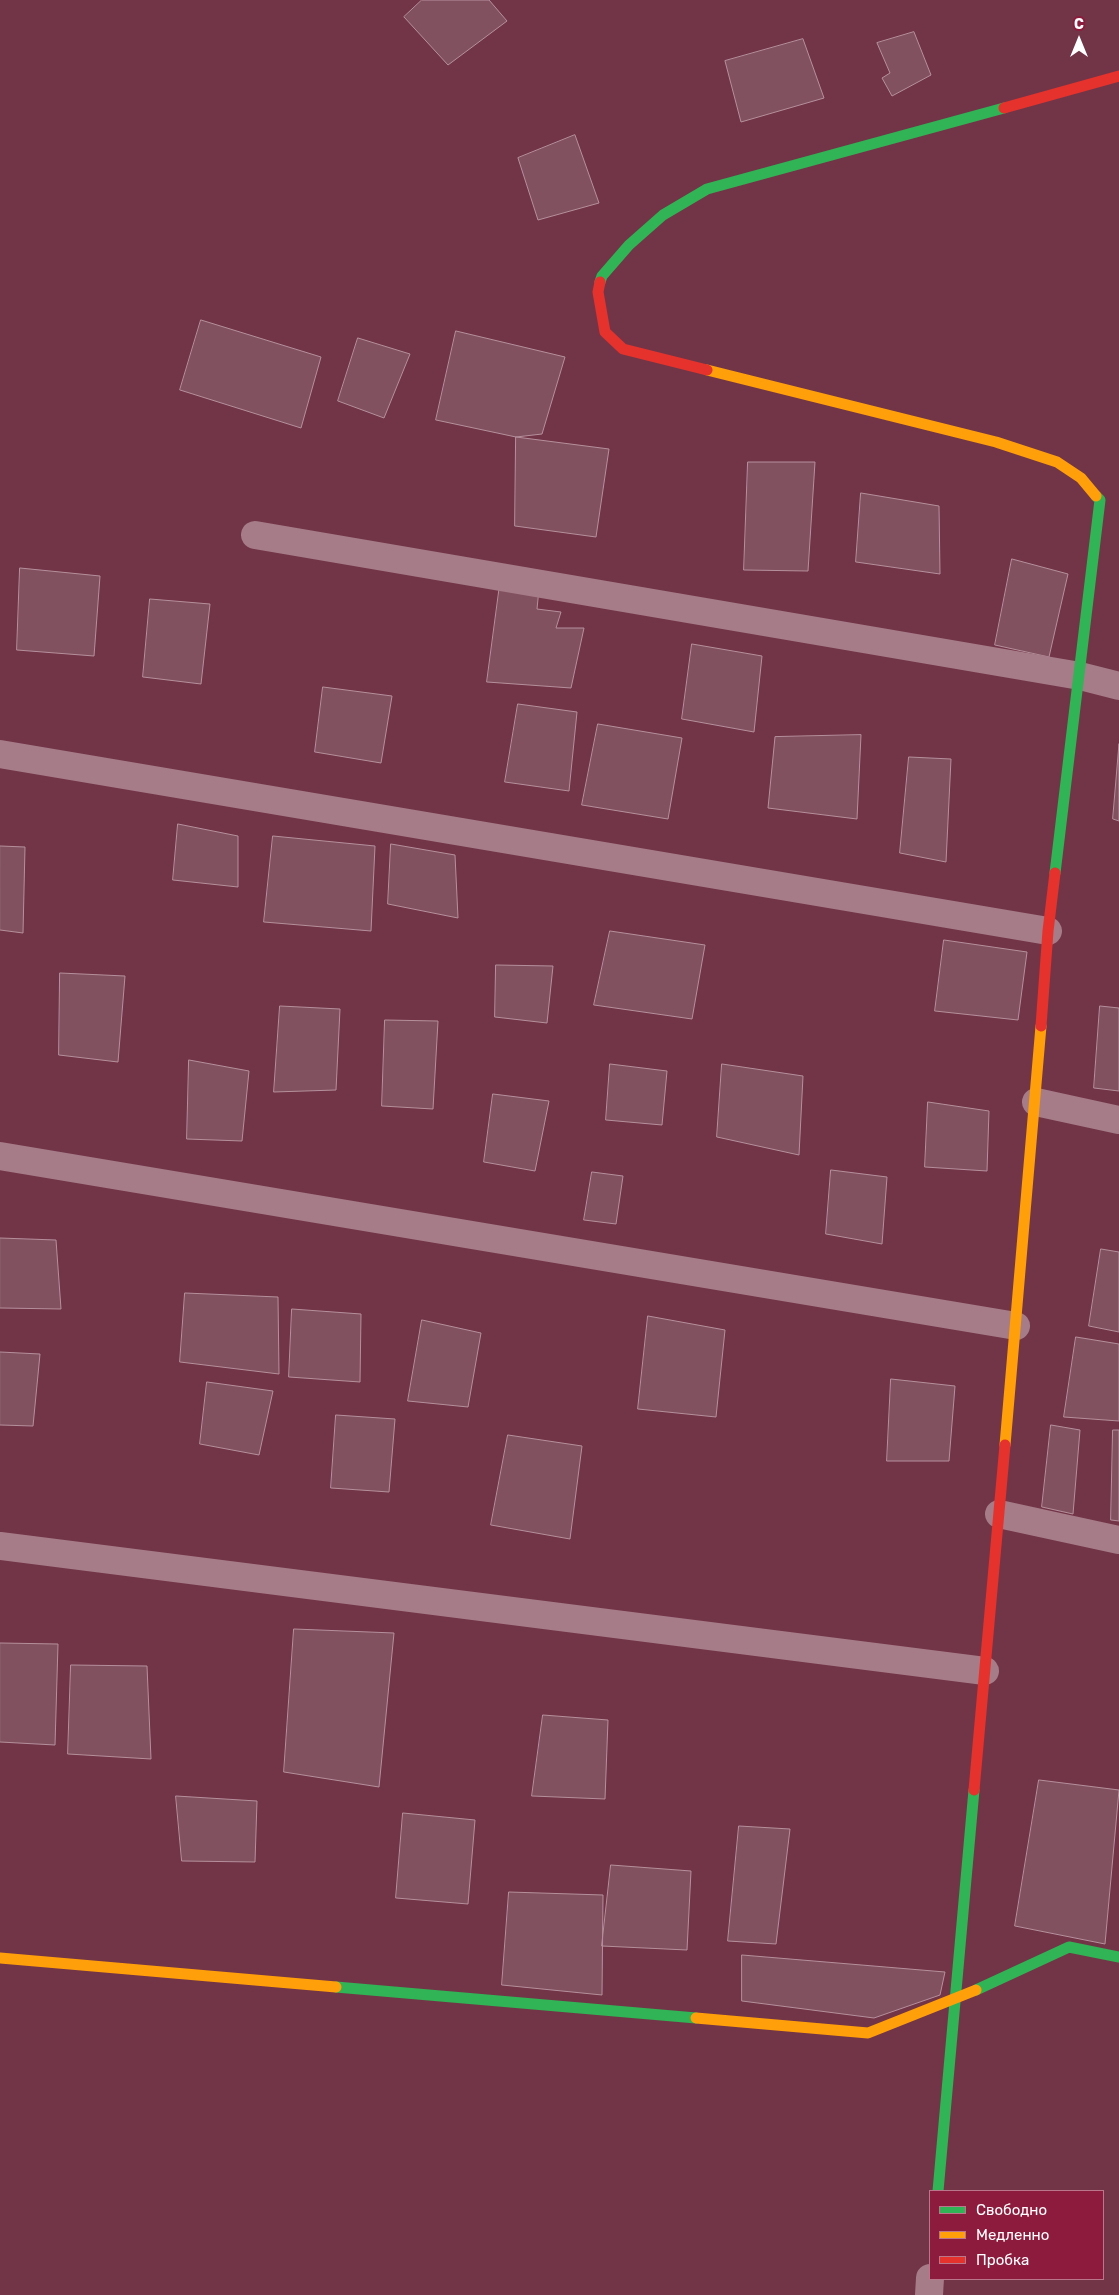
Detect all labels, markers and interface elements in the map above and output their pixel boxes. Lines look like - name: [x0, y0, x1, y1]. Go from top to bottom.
- north arrow: [1054, 15, 1104, 65]
- text: С: [1074, 16, 1084, 33]
- legend: [929, 2190, 1104, 2280]
- text: Свободно: [976, 2201, 1047, 2219]
- text: Медленно: [976, 2226, 1049, 2244]
- text: Пробка: [976, 2251, 1029, 2269]

